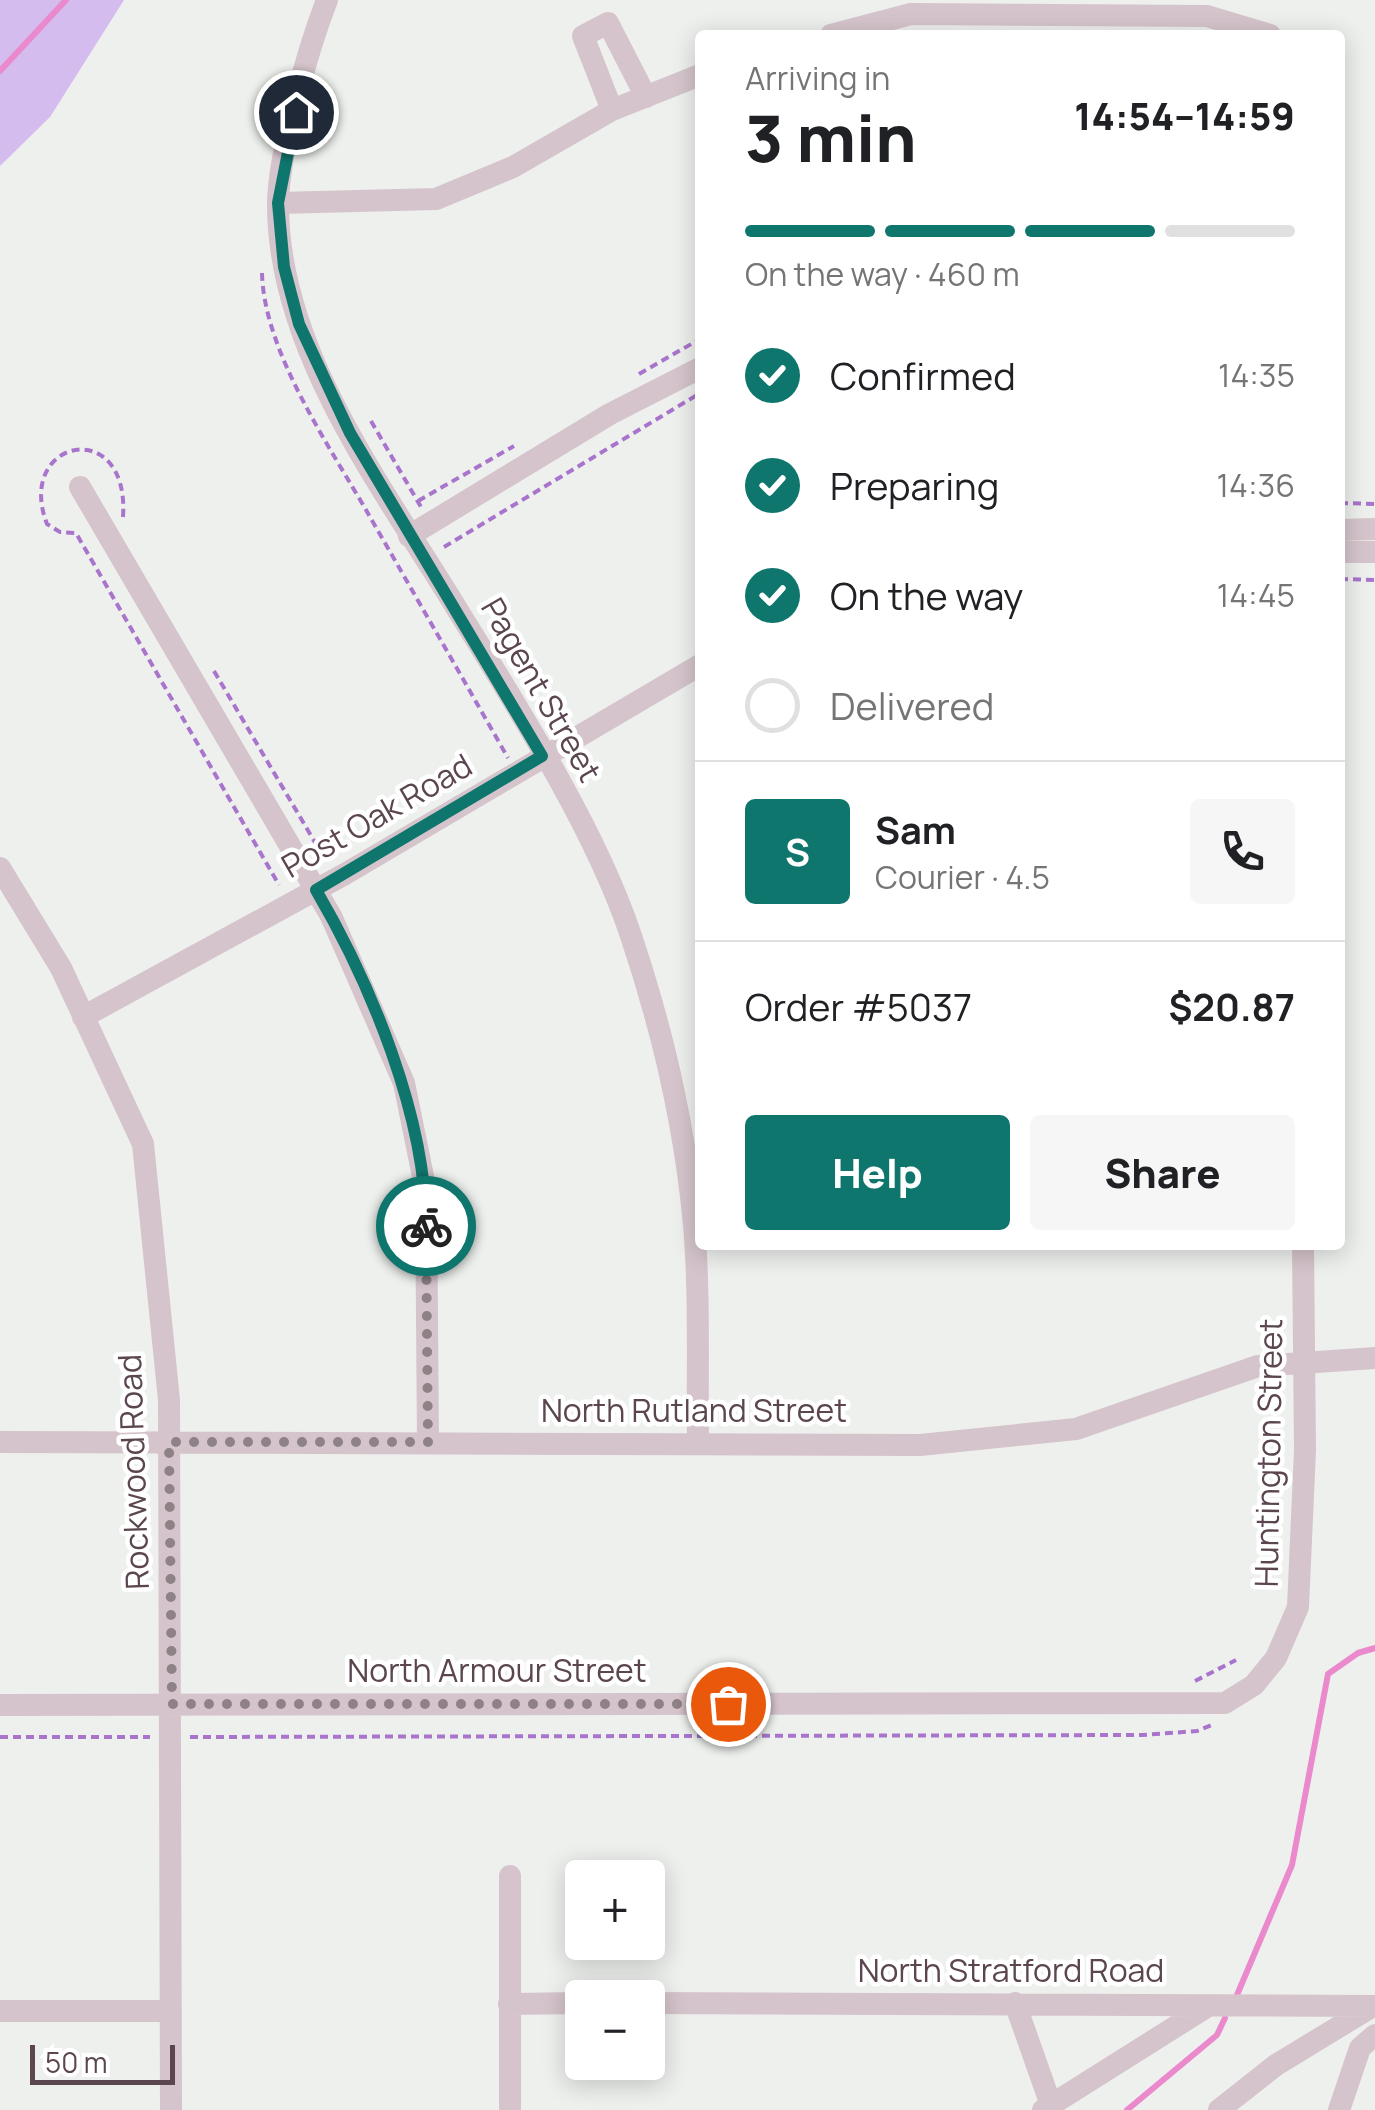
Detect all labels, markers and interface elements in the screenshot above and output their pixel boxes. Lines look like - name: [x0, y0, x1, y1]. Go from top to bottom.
- text: Arriving in: [745, 56, 890, 100]
- pin: [254, 70, 339, 155]
- icon: home: [269, 85, 324, 140]
- text: 14:54–14:59: [1074, 89, 1295, 141]
- text: 3 min: [745, 93, 917, 182]
- text: On the way · 460 m: [745, 252, 1020, 296]
- icon: check: [745, 348, 800, 403]
- text: Confirmed: [830, 349, 1016, 401]
- text: 14:35: [1218, 353, 1295, 397]
- icon: check: [745, 458, 800, 513]
- text: Preparing: [830, 459, 999, 511]
- text: 14:36: [1217, 463, 1295, 507]
- icon: check: [745, 568, 800, 623]
- text: On the way: [830, 569, 1023, 621]
- text: 14:45: [1217, 573, 1295, 617]
- street label: Pagent Street: [471, 589, 612, 790]
- text: Delivered: [830, 679, 994, 731]
- street label: Post Oak Road: [273, 743, 480, 887]
- button: phone: [1190, 799, 1295, 904]
- text: Sam: [875, 803, 956, 855]
- text: S: [785, 825, 810, 877]
- text: Courier · 4.5: [875, 855, 1050, 899]
- text: Order #5037: [745, 980, 972, 1032]
- text: $20.87: [1168, 980, 1295, 1032]
- button: Help: [745, 1115, 1010, 1230]
- button: Share: [1030, 1115, 1295, 1230]
- courier: [376, 1176, 476, 1276]
- icon: bike: [399, 1199, 454, 1254]
- street label: Huntington Street: [1244, 1318, 1292, 1588]
- street label: Rockwood Road: [107, 1354, 159, 1591]
- street label: North Rutland Street: [541, 1388, 847, 1432]
- street label: North Armour Street: [347, 1648, 647, 1692]
- pin: [686, 1662, 771, 1747]
- icon: bag: [701, 1677, 756, 1732]
- map controls: [565, 1860, 665, 2080]
- button: +: [565, 1860, 665, 1960]
- street label: North Stratford Road: [858, 1948, 1164, 1992]
- button: −: [565, 1980, 665, 2080]
- scale bar: [30, 2040, 175, 2084]
- text: 50 m: [45, 2043, 108, 2081]

